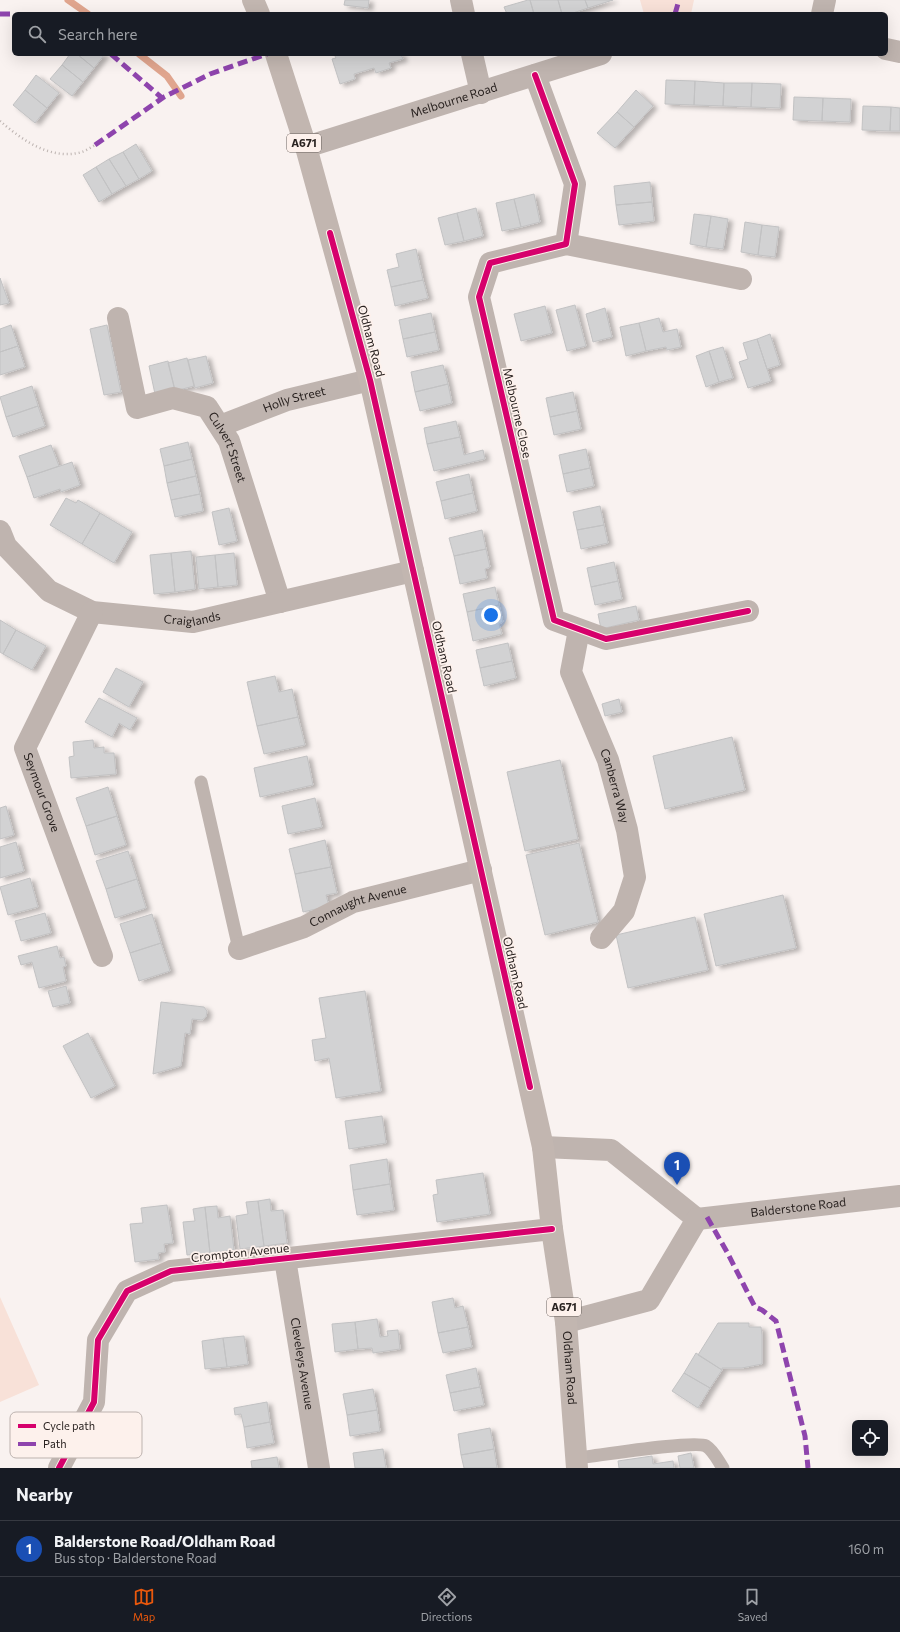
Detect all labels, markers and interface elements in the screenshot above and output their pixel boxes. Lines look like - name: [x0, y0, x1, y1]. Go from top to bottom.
- search box: [12, 12, 888, 56]
- icon: search: [26, 23, 48, 45]
- text: Search here: [58, 25, 137, 43]
- street label: Melbourne Road: [408, 79, 499, 120]
- road number: A671: [287, 134, 321, 152]
- street label: Oldham Road: [356, 303, 388, 378]
- street label: Melbourne Close: [501, 366, 535, 459]
- street label: Holly Street: [261, 383, 327, 415]
- street label: Culvert Street: [206, 409, 250, 484]
- your location: [481, 605, 501, 625]
- street label: Craiglands: [163, 608, 222, 628]
- street label: Oldham Road: [430, 619, 460, 694]
- street label: Canberra Way: [598, 746, 633, 825]
- street label: Seymour Grove: [21, 750, 63, 834]
- street label: Connaught Avenue: [307, 881, 408, 929]
- street label: Oldham Road: [501, 935, 531, 1010]
- pin: 1: [664, 1152, 690, 1185]
- street label: Balderstone Road: [750, 1194, 847, 1219]
- street label: Crompton Avenue: [190, 1240, 290, 1264]
- road number: A671: [547, 1298, 581, 1316]
- street label: Cleveleys Avenue: [289, 1316, 317, 1411]
- street label: Oldham Road: [561, 1330, 580, 1405]
- legend: [10, 1412, 142, 1458]
- text: Cycle path: [43, 1419, 95, 1432]
- map controls: [852, 1420, 888, 1456]
- button: locate: [852, 1420, 888, 1456]
- text: Path: [43, 1437, 66, 1450]
- text: Nearby: [16, 1484, 73, 1505]
- text: Balderstone Road/Oldham Road: [54, 1532, 275, 1550]
- text: 1: [26, 1541, 32, 1557]
- text: 160 m: [848, 1541, 884, 1557]
- text: Bus stop · Balderstone Road: [54, 1550, 217, 1566]
- tab: Map: [133, 1586, 155, 1623]
- tab: Directions: [421, 1586, 472, 1623]
- tab: Saved: [738, 1586, 767, 1623]

